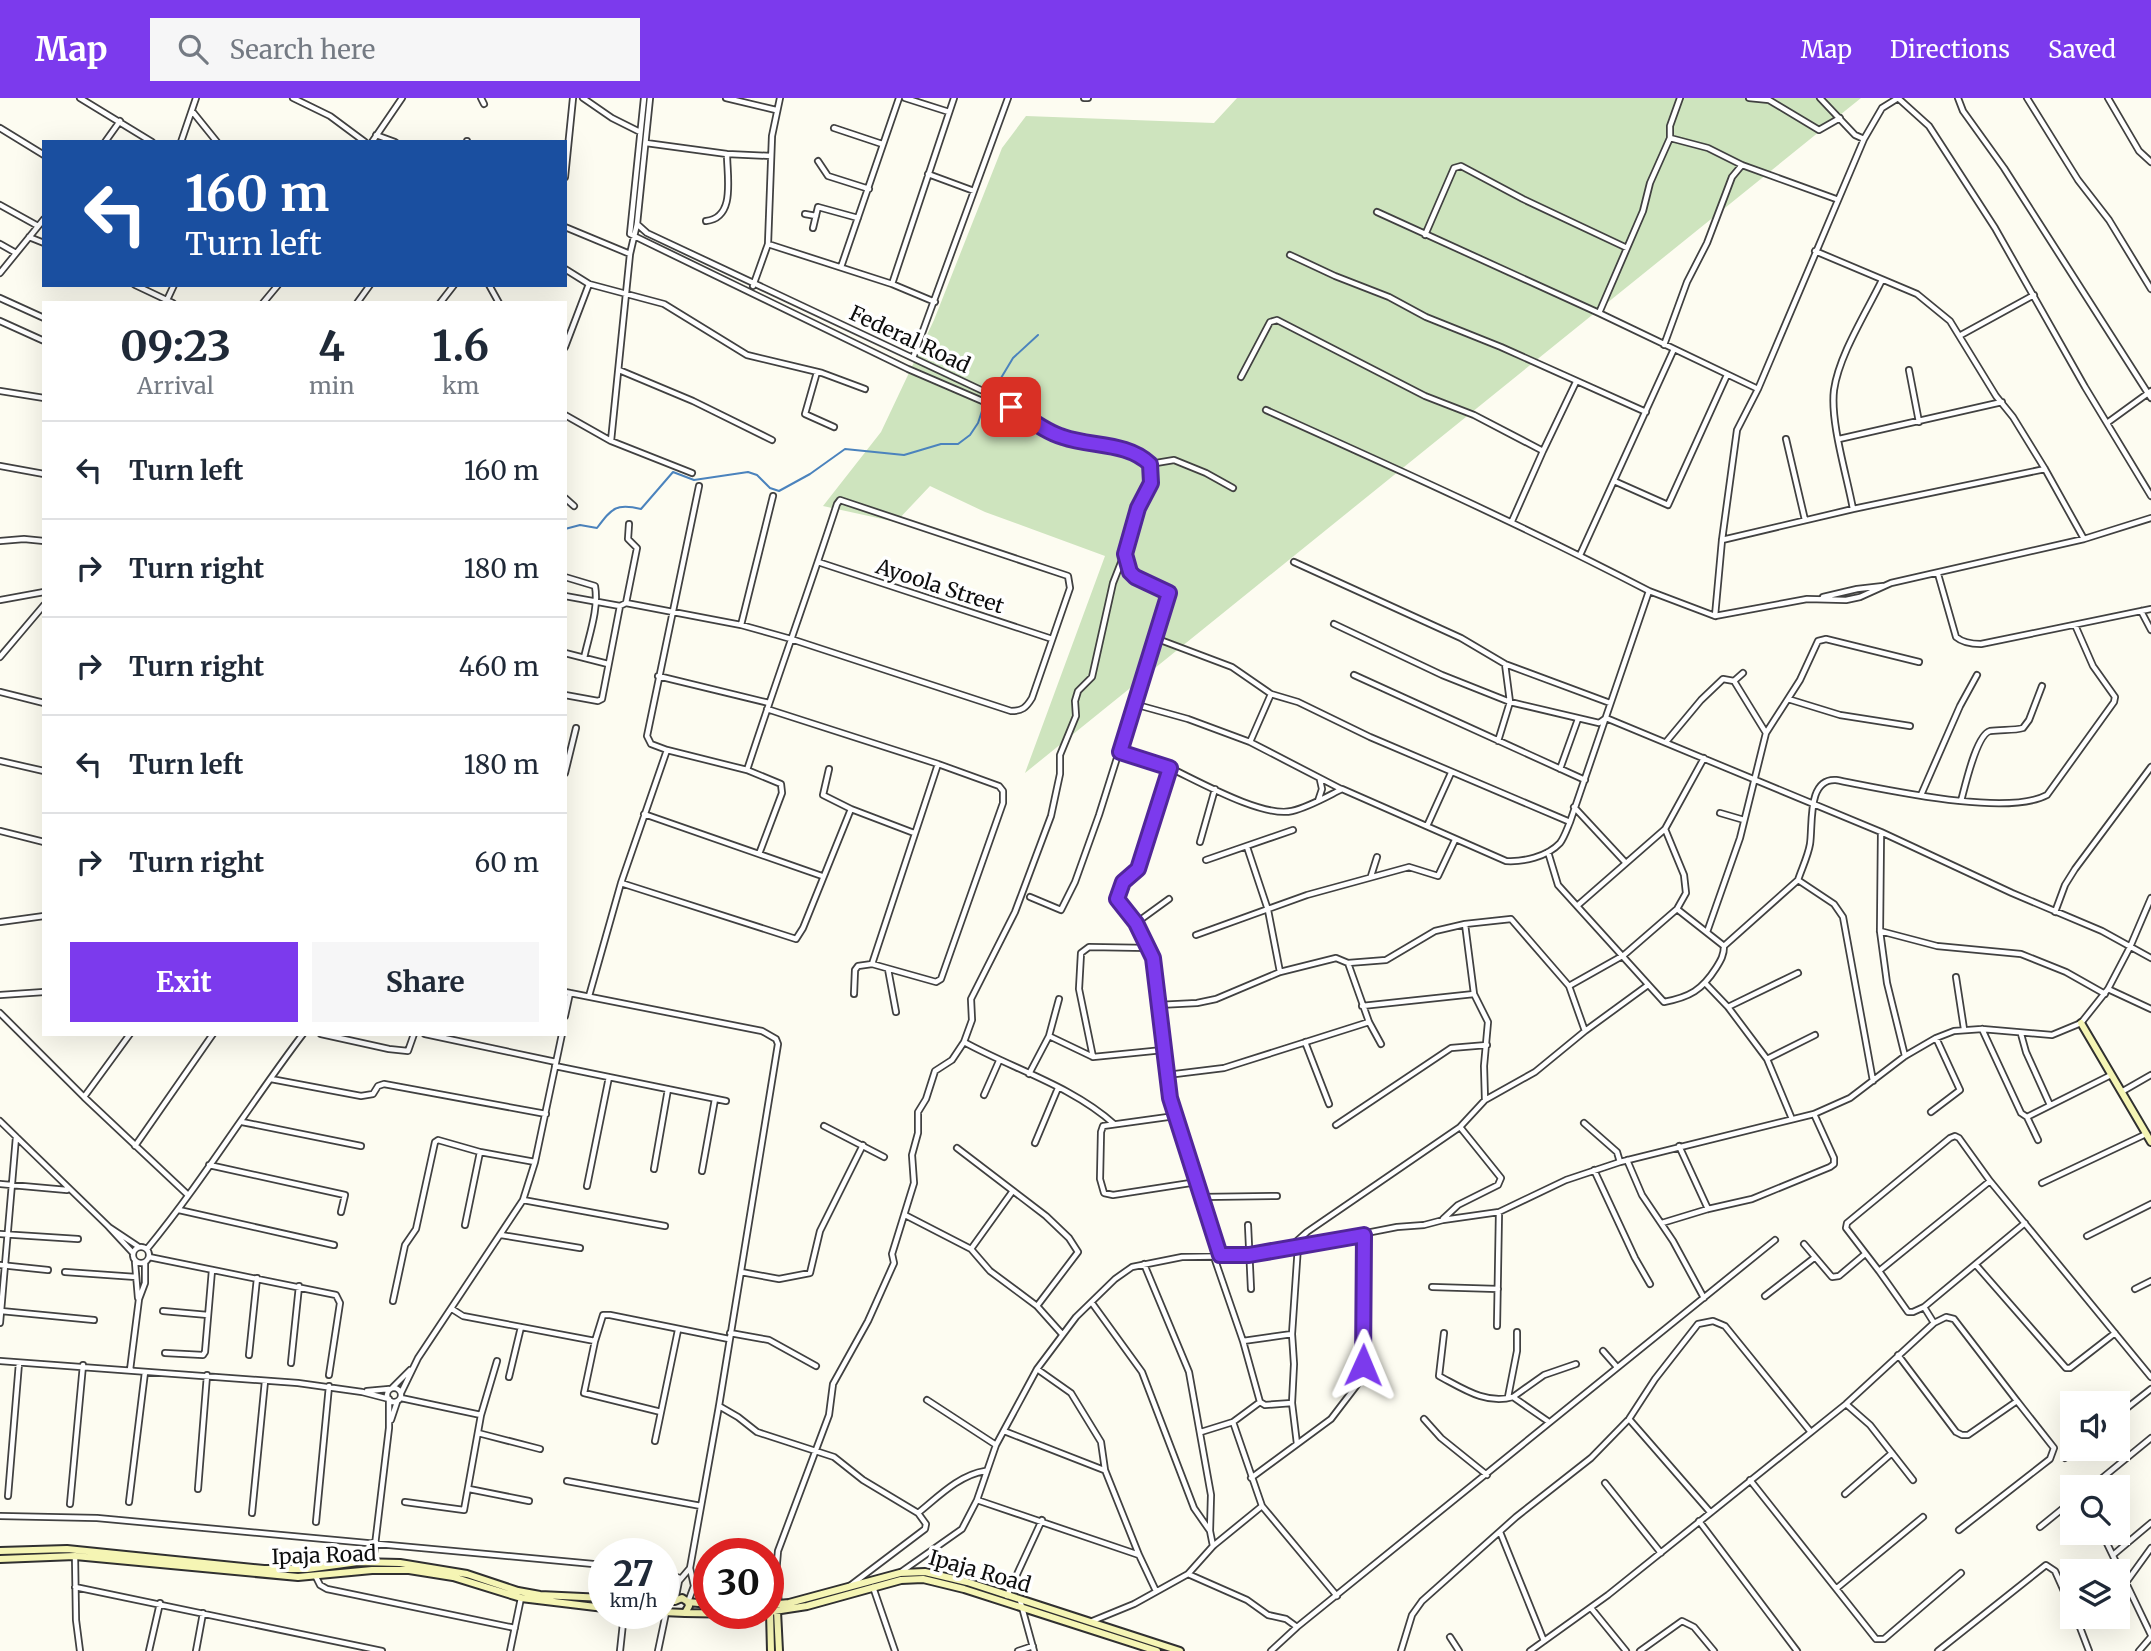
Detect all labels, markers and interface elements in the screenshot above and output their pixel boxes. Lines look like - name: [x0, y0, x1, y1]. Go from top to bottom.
- search box: [150, 18, 640, 81]
- text: Map: [35, 29, 108, 70]
- icon: search: [174, 30, 212, 68]
- text: Search here: [230, 33, 375, 66]
- text: Map: [1801, 34, 1852, 65]
- text: Directions: [1890, 34, 2010, 65]
- text: Saved: [2048, 34, 2116, 65]
- text: 160 m: [185, 163, 329, 224]
- icon: left: [70, 168, 161, 259]
- text: Turn left: [185, 224, 322, 264]
- street label: Federal Road: [845, 299, 975, 379]
- text: 09:23: [120, 320, 231, 372]
- text: 4: [318, 320, 345, 372]
- text: 1.6: [432, 320, 489, 372]
- text: Arrival: [137, 371, 214, 400]
- text: min: [309, 371, 354, 400]
- text: km: [442, 371, 479, 400]
- pin: [981, 377, 1041, 437]
- icon: arrive: [992, 388, 1030, 426]
- icon: left: [70, 451, 108, 489]
- text: Turn left: [129, 454, 243, 487]
- text: 160 m: [464, 454, 539, 487]
- icon: right: [70, 549, 108, 587]
- text: Turn right: [129, 552, 264, 585]
- text: 180 m: [464, 552, 539, 585]
- street label: Ayoola Street: [872, 552, 1007, 619]
- icon: right: [70, 647, 108, 685]
- text: Turn right: [129, 650, 264, 683]
- text: 460 m: [459, 650, 539, 683]
- icon: left: [70, 745, 108, 783]
- text: Turn left: [129, 748, 243, 781]
- text: 180 m: [464, 748, 539, 781]
- icon: right: [70, 843, 108, 881]
- text: Turn right: [129, 846, 264, 879]
- text: 60 m: [475, 846, 539, 879]
- button: Exit: [70, 942, 298, 1022]
- button: Share: [312, 942, 539, 1022]
- position arrow: [1326, 1328, 1400, 1402]
- map controls: [2060, 1391, 2130, 1629]
- button: sound: [2060, 1391, 2130, 1461]
- button: search: [2060, 1475, 2130, 1545]
- speed limit sign: 30: [693, 1538, 784, 1629]
- street label: Ipaja Road: [271, 1540, 377, 1570]
- street label: Ipaja Road: [926, 1544, 1034, 1599]
- text: 27: [613, 1552, 654, 1596]
- button: layers: [2060, 1559, 2130, 1629]
- text: km/h: [610, 1589, 657, 1612]

